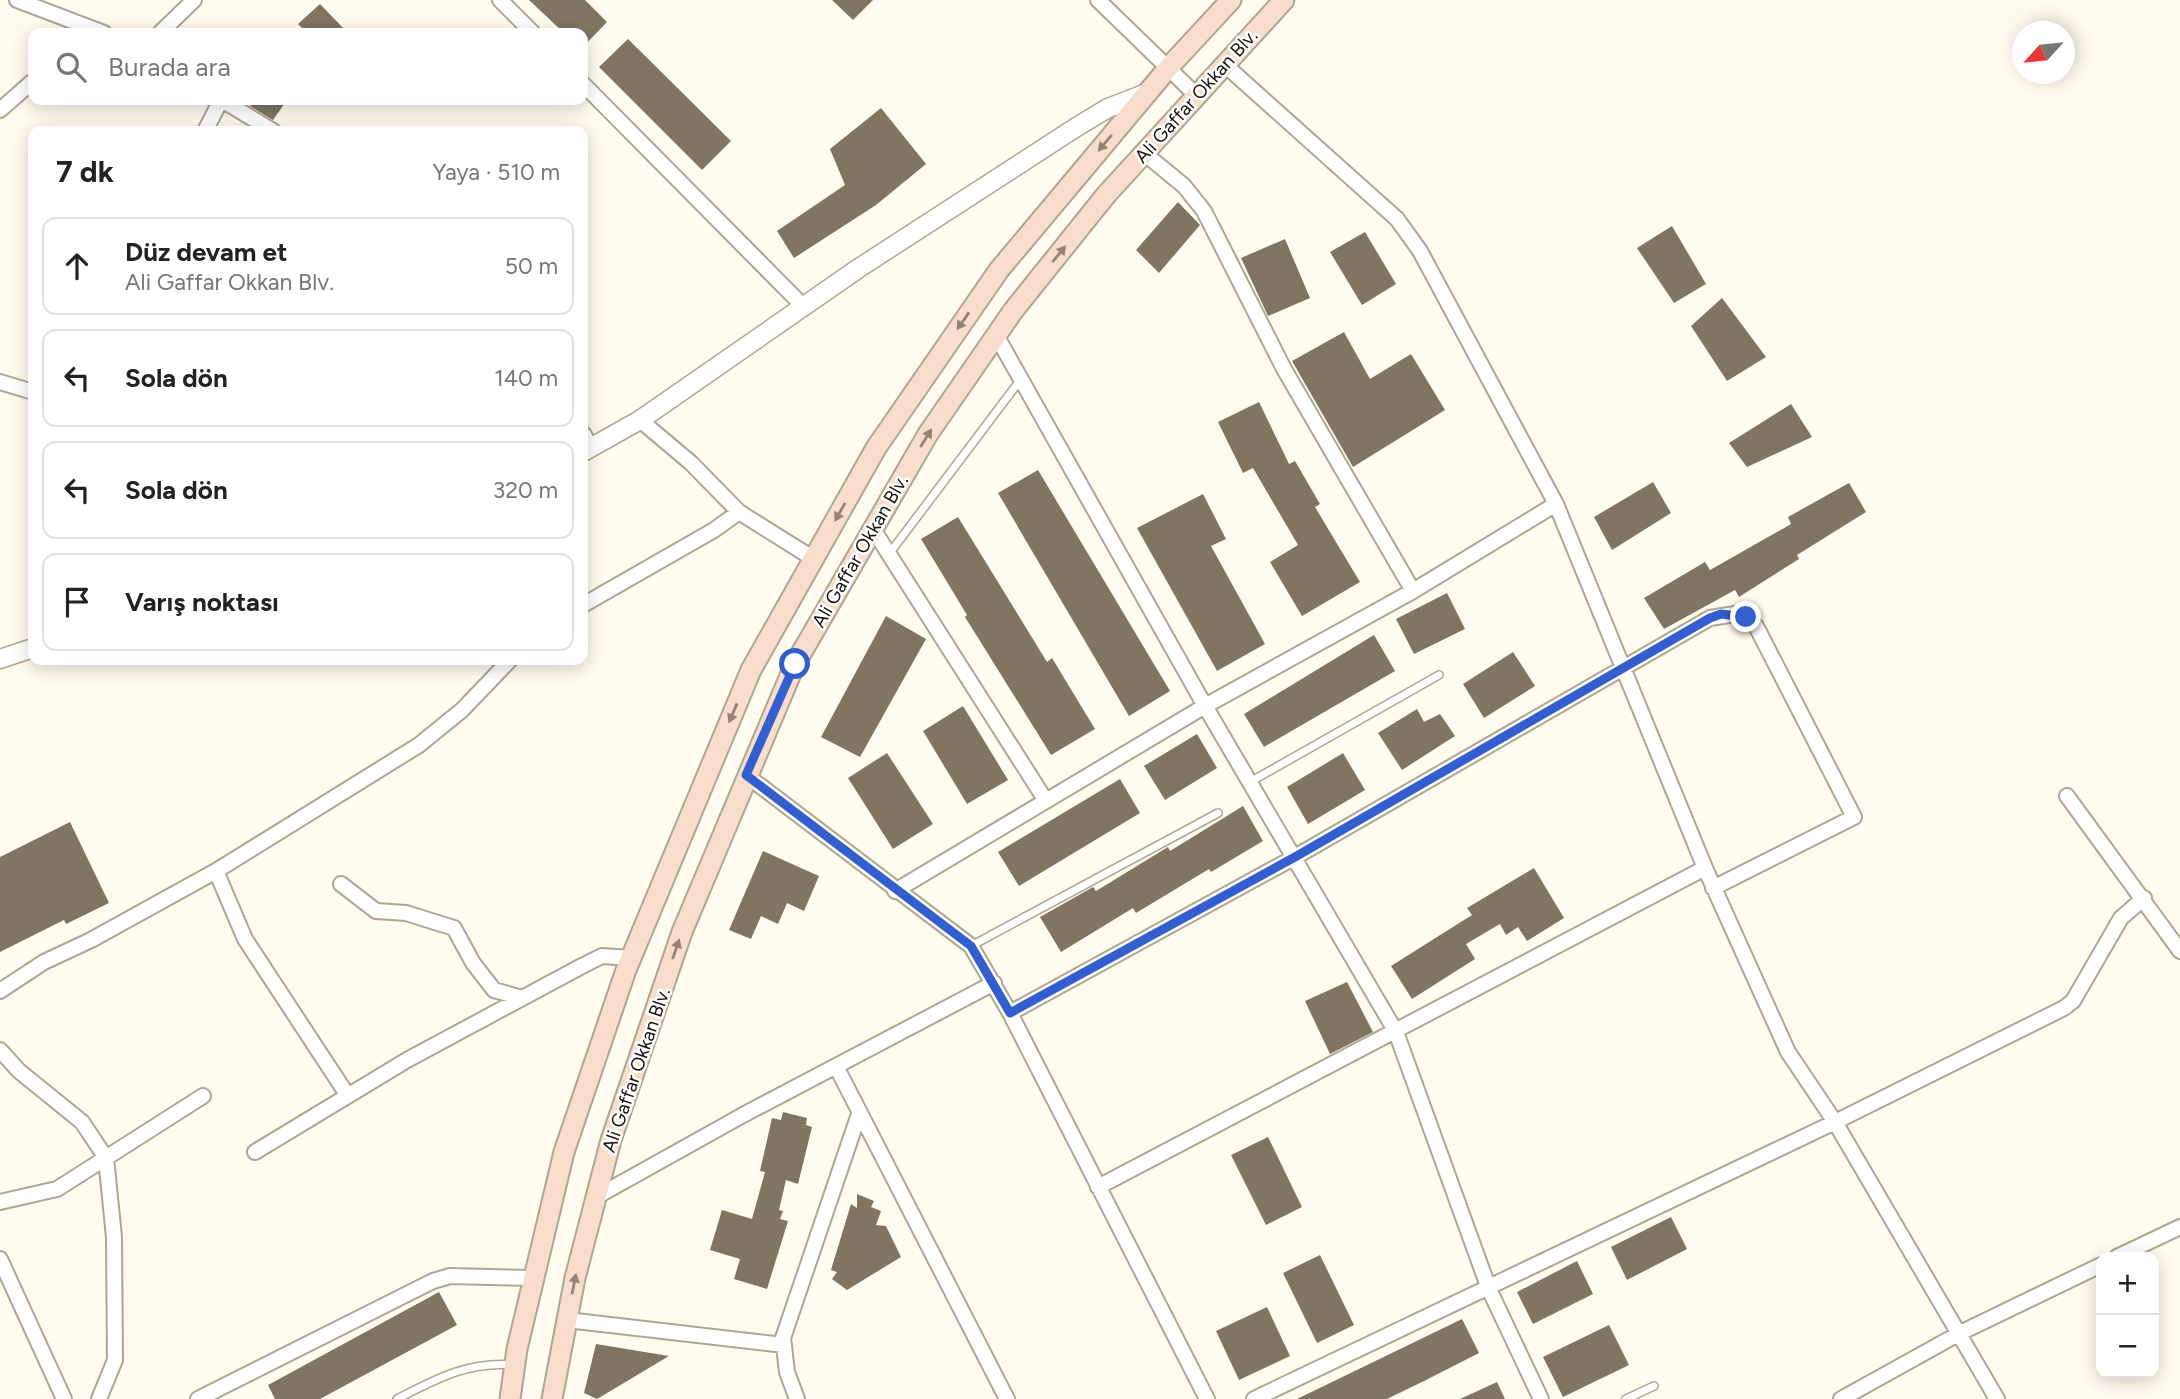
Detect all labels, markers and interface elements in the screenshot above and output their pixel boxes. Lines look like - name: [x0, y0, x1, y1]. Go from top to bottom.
- north arrow: [2012, 21, 2075, 84]
- street label: Ali Gaffar Okkan Blv.: [1130, 24, 1262, 168]
- search box: [28, 28, 588, 105]
- icon: search: [52, 48, 90, 86]
- text: Burada ara: [108, 51, 231, 83]
- one-way arrow: [1098, 135, 1113, 152]
- text: 7 dk: [56, 153, 114, 190]
- text: Yaya · 510 m: [432, 158, 560, 186]
- text: Düz devam et: [125, 236, 287, 268]
- one-way arrow: [1051, 245, 1066, 262]
- icon: ahead: [58, 247, 96, 285]
- text: 50 m: [505, 252, 558, 280]
- text: Ali Gaffar Okkan Blv.: [125, 268, 334, 296]
- one-way arrow: [957, 311, 970, 331]
- icon: left: [58, 359, 96, 397]
- text: Sola dön: [125, 362, 228, 394]
- text: 140 m: [494, 364, 558, 392]
- one-way arrow: [919, 428, 932, 447]
- street label: Ali Gaffar Okkan Blv.: [807, 470, 913, 631]
- icon: left: [58, 471, 96, 509]
- text: Sola dön: [125, 474, 228, 506]
- text: 320 m: [493, 476, 558, 504]
- one-way arrow: [834, 503, 846, 522]
- icon: arrive: [58, 583, 96, 621]
- text: Varış noktası: [125, 586, 279, 618]
- route end: [1730, 601, 1761, 632]
- route start: [779, 648, 810, 679]
- one-way arrow: [728, 703, 739, 724]
- one-way arrow: [671, 939, 682, 960]
- street label: Ali Gaffar Okkan Blv.: [597, 985, 675, 1155]
- map controls: [2096, 1252, 2159, 1378]
- button: +: [2096, 1252, 2159, 1315]
- one-way arrow: [568, 1273, 579, 1295]
- button: −: [2096, 1315, 2159, 1378]

